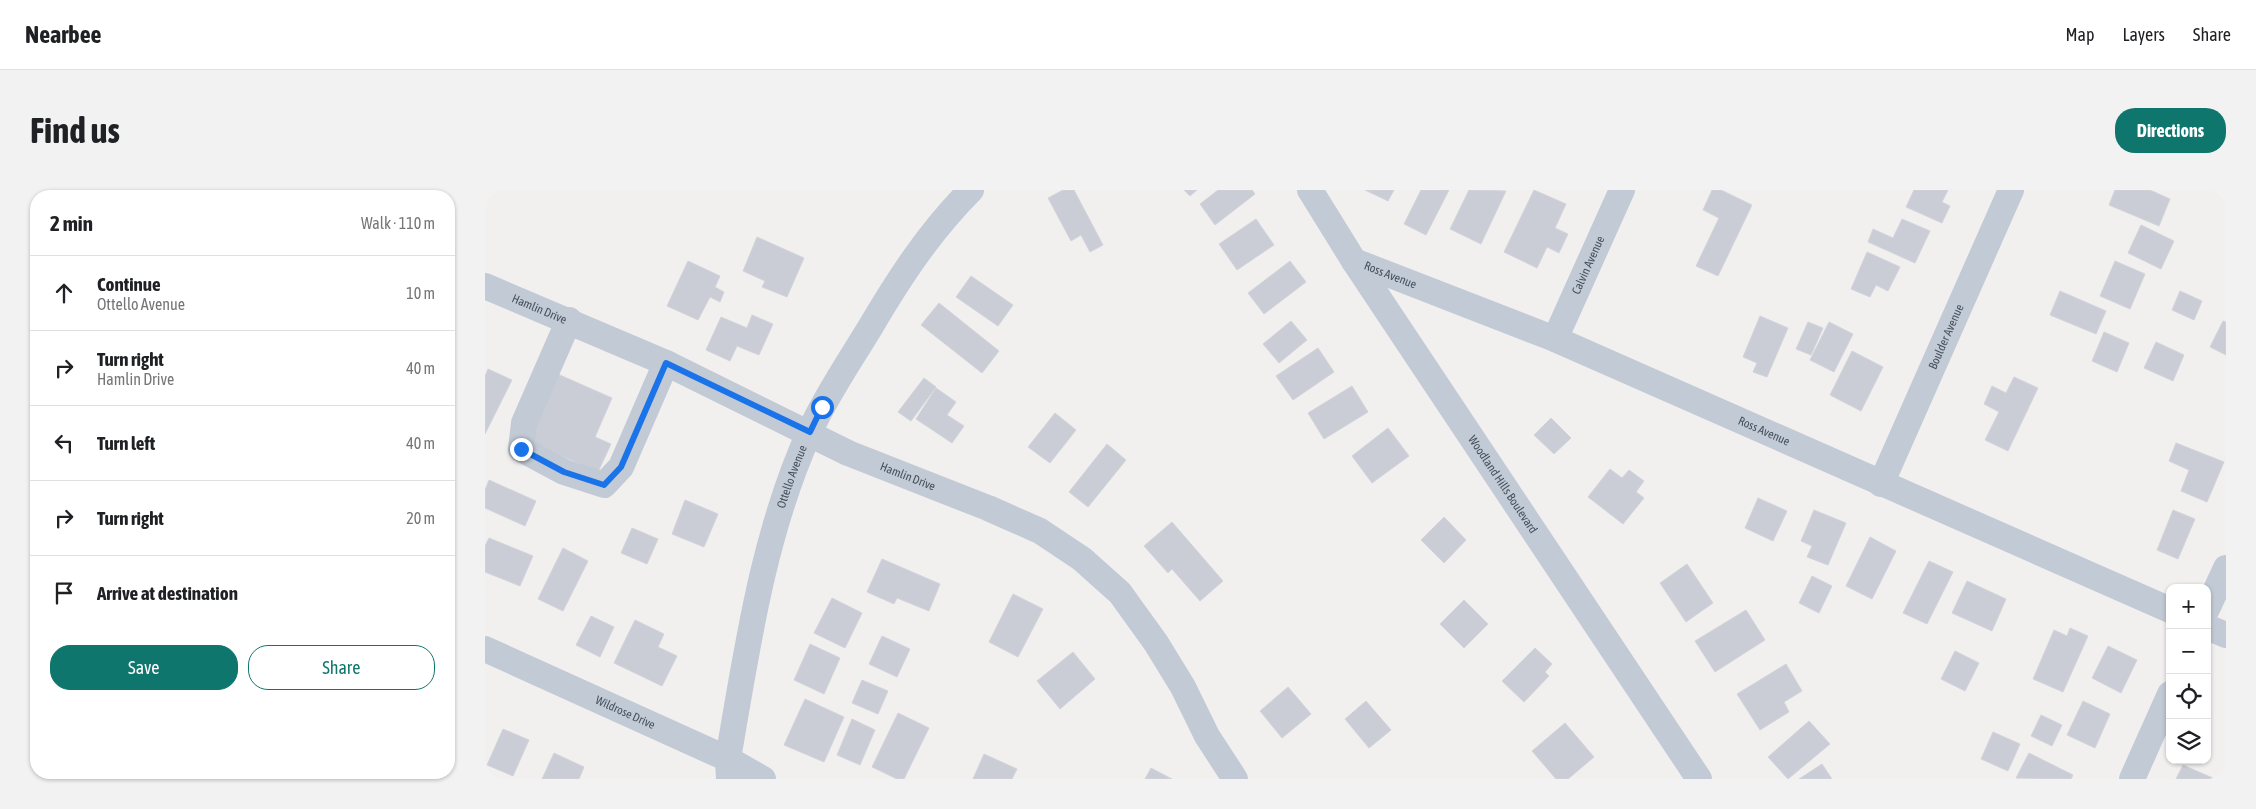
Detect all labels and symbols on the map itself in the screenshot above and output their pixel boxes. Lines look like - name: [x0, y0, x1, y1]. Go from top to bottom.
- street label: Calvin Avenue: [1569, 234, 1607, 297]
- street label: Ross Avenue: [1362, 259, 1419, 292]
- street label: Hamlin Drive: [510, 291, 569, 327]
- street label: Boulder Avenue: [1926, 302, 1967, 372]
- route start: [811, 396, 834, 419]
- street label: Ross Avenue: [1736, 414, 1792, 449]
- street label: Woodland Hills Boulevard: [1465, 433, 1540, 536]
- route end: [510, 438, 533, 461]
- street label: Ottello Avenue: [774, 443, 810, 510]
- street label: Hamlin Drive: [878, 459, 937, 494]
- street label: Wildrose Drive: [593, 693, 657, 732]

